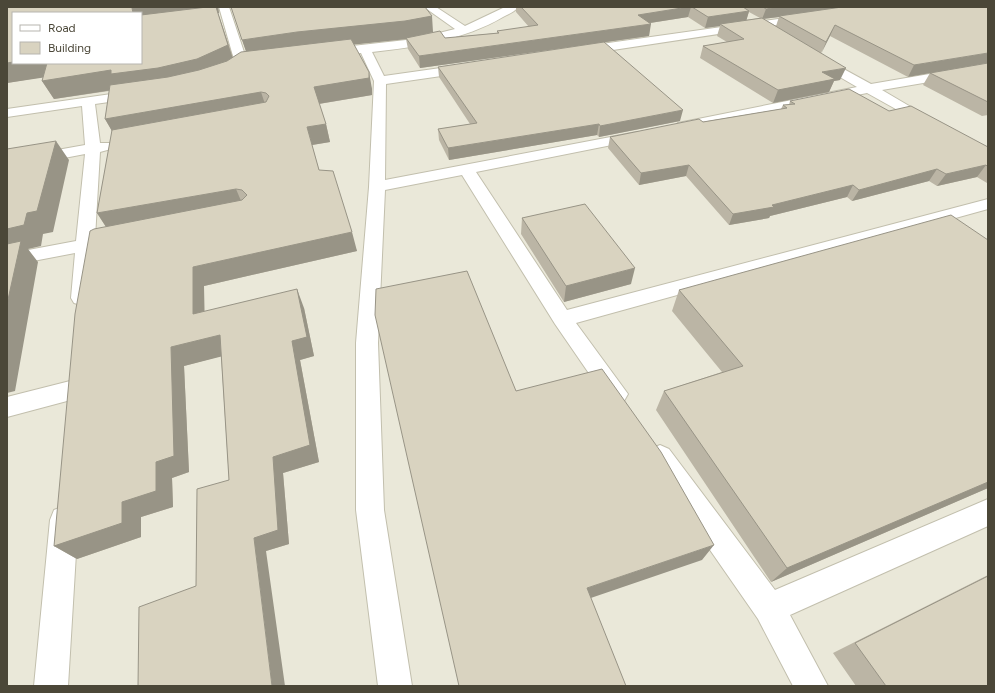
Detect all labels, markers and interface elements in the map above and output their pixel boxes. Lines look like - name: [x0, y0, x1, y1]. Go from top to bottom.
- legend: [12, 12, 142, 64]
- text: Road: [48, 21, 76, 35]
- text: Building: [48, 41, 91, 55]

